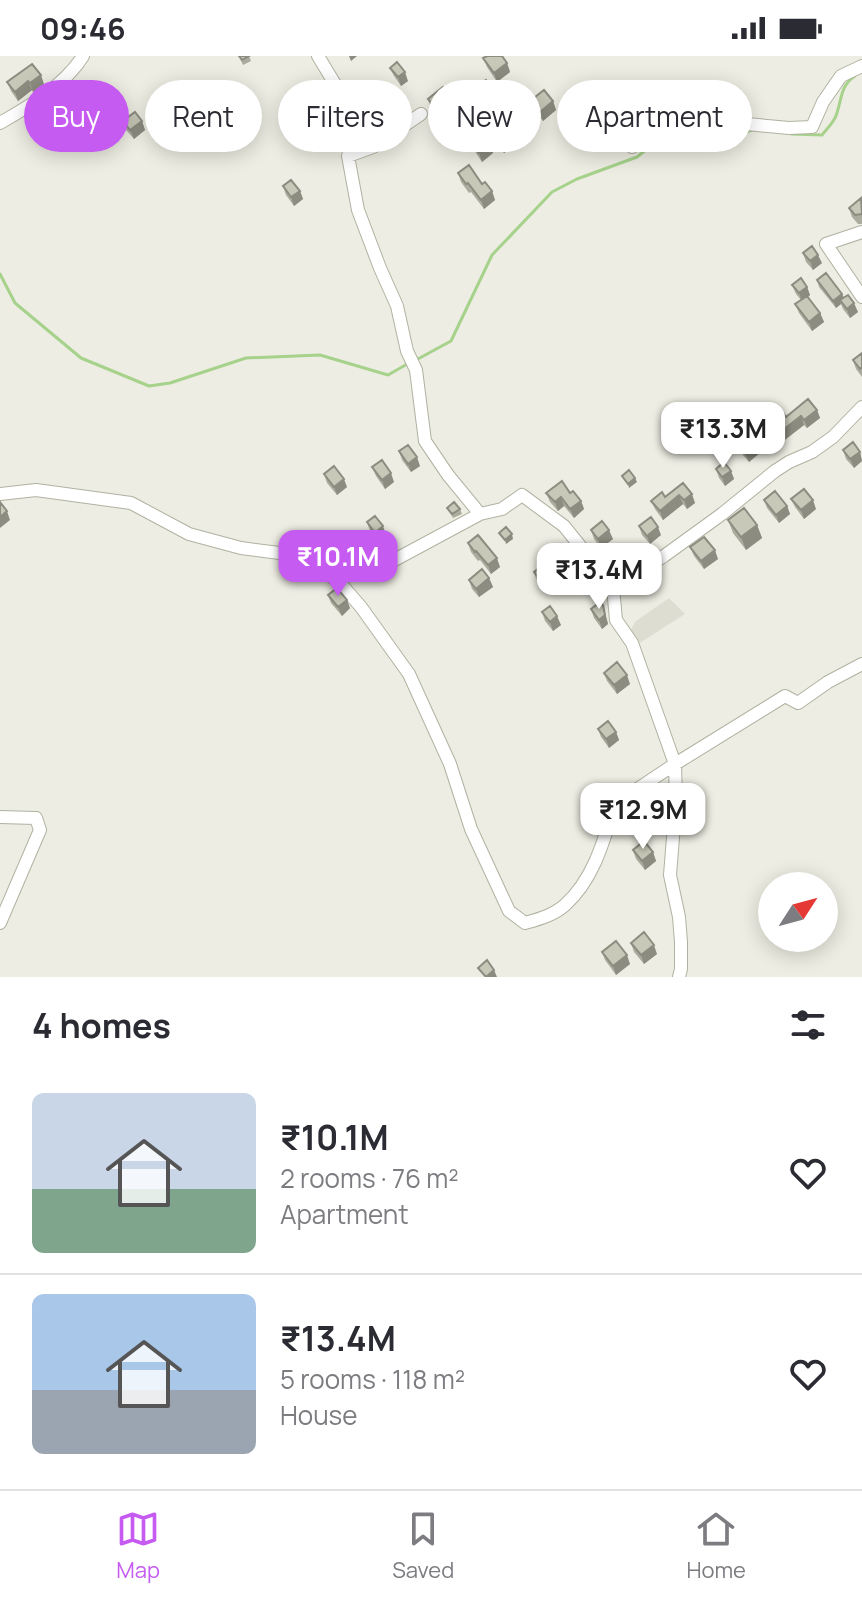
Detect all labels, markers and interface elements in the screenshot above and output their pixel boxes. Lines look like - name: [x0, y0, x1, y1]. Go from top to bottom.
- text: 09:46: [40, 8, 126, 49]
- chip: Buy: [24, 80, 129, 152]
- chip: Rent: [145, 80, 262, 152]
- chip: Filters: [278, 80, 412, 152]
- chip: New: [428, 80, 541, 152]
- chip: Apartment: [557, 80, 752, 152]
- pin: ₹13.3M: [658, 402, 788, 470]
- text: ₹13.3M: [679, 410, 767, 446]
- pin: ₹10.1M: [273, 530, 403, 598]
- text: ₹10.1M: [297, 538, 379, 574]
- pin: ₹13.4M: [534, 543, 664, 611]
- text: ₹13.4M: [555, 551, 643, 587]
- pin: ₹12.9M: [578, 783, 708, 851]
- text: ₹12.9M: [598, 791, 688, 827]
- north arrow: [758, 872, 838, 952]
- map controls: [758, 872, 838, 952]
- text: 4 homes: [32, 1002, 171, 1048]
- icon: filters: [786, 1003, 830, 1047]
- text: ₹10.1M: [280, 1114, 388, 1160]
- icon: home: [96, 1125, 192, 1221]
- icon: heart: [786, 1151, 830, 1195]
- text: 2 rooms · 76 m²: [280, 1160, 459, 1196]
- text: Apartment: [280, 1196, 409, 1232]
- text: ₹13.4M: [280, 1315, 396, 1361]
- icon: home: [96, 1326, 192, 1422]
- icon: heart: [786, 1352, 830, 1396]
- text: 5 rooms · 118 m²: [280, 1361, 465, 1397]
- text: House: [280, 1397, 357, 1433]
- tab: Map: [116, 1507, 160, 1585]
- tab: Saved: [392, 1507, 454, 1585]
- tab: Home: [686, 1507, 746, 1585]

